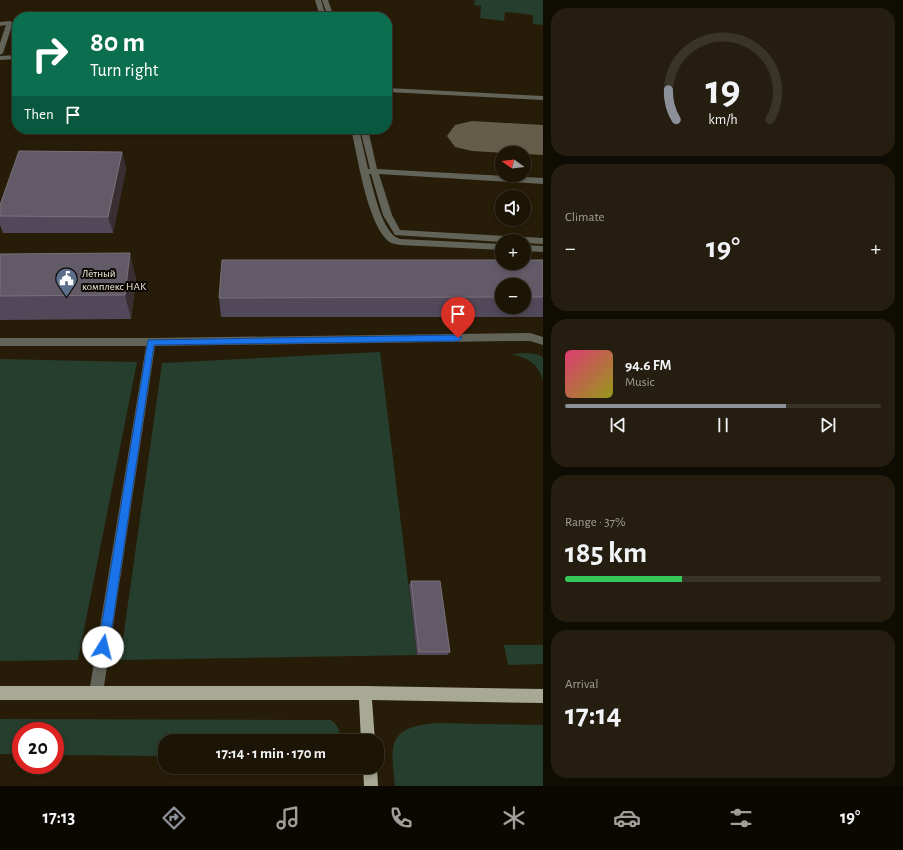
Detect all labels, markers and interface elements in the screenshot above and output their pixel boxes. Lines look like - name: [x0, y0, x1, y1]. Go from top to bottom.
- icon: right: [24, 28, 76, 80]
- text: 80 m: [90, 29, 145, 57]
- text: Turn right: [90, 62, 159, 80]
- text: 19: [705, 70, 741, 111]
- icon: arrive: [62, 104, 84, 126]
- text: Then: [24, 107, 54, 122]
- text: km/h: [708, 112, 738, 126]
- north arrow: [495, 146, 531, 182]
- map controls: [495, 146, 531, 314]
- button: sound: [495, 190, 531, 226]
- text: Climate: [565, 211, 604, 224]
- text: 19°: [706, 233, 740, 263]
- button: +: [495, 234, 531, 270]
- text: −: [565, 237, 576, 259]
- text: +: [870, 237, 881, 259]
- public building icon: Лётный комплекс НАК: [54, 266, 80, 299]
- place label: Лётный комплекс НАК: [82, 268, 147, 292]
- button: −: [495, 278, 531, 314]
- pin: [441, 297, 475, 338]
- icon: arrive: [447, 303, 469, 325]
- text: 94.6 FM: [625, 358, 671, 373]
- text: Music: [625, 376, 655, 389]
- icon: previous: [607, 414, 629, 436]
- icon: pause: [712, 414, 734, 436]
- icon: next: [817, 414, 839, 436]
- text: Range · 37%: [565, 516, 626, 529]
- text: 185 km: [565, 538, 647, 568]
- position arrow: [82, 626, 124, 668]
- text: Arrival: [565, 678, 598, 691]
- text: 17:14: [565, 700, 622, 730]
- speed limit sign: 20: [12, 722, 64, 774]
- text: 17:14 · 1 min · 170 m: [216, 746, 326, 761]
- icon: directions: [160, 804, 188, 832]
- icon: music: [274, 804, 302, 832]
- icon: phone: [387, 804, 415, 832]
- icon: climate: [500, 804, 528, 832]
- icon: car: [613, 804, 641, 832]
- icon: filters: [727, 804, 755, 832]
- text: 17:13: [43, 809, 75, 827]
- text: 19°: [840, 809, 860, 827]

